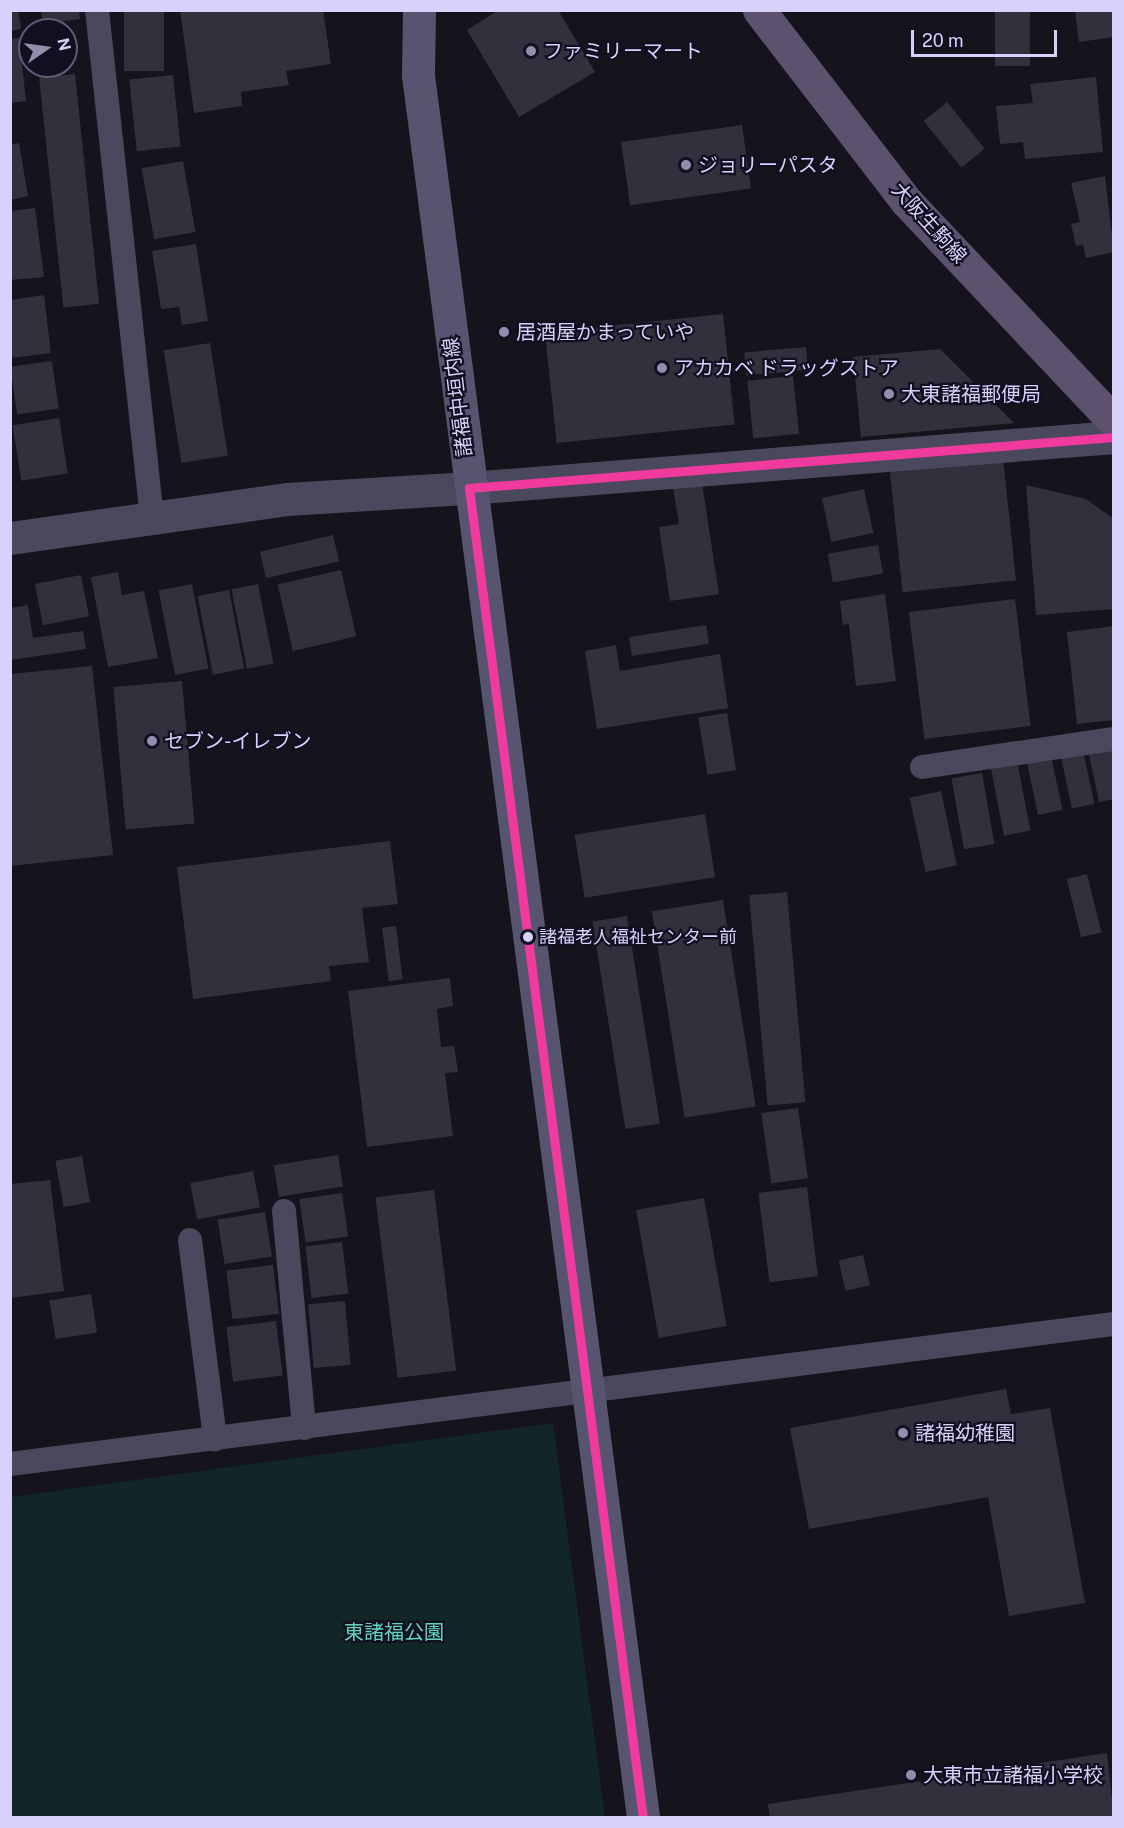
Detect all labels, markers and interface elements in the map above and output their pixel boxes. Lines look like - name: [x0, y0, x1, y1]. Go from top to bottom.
- north arrow: [18, 18, 78, 78]
- scale bar: [914, 18, 1060, 56]
- text: 20 m: [922, 30, 964, 51]
- text: N: [53, 36, 75, 53]
- place label: ファミリーマート: [543, 39, 703, 63]
- marker: ファミリーマート: [524, 44, 538, 58]
- place label: ジョリーパスタ: [698, 153, 838, 177]
- marker: ジョリーパスタ: [679, 158, 693, 172]
- street label: 大阪生駒線: [887, 178, 971, 268]
- place label: 居酒屋かまっていや: [516, 320, 696, 344]
- marker: 居酒屋かまっていや: [497, 325, 511, 339]
- street label: 諸福中垣内線: [439, 336, 477, 458]
- place label: アカカベ ドラッグストア: [674, 356, 899, 380]
- marker: アカカベ ドラッグストア: [655, 361, 669, 375]
- place label: 大東諸福郵便局: [901, 382, 1041, 406]
- marker: 大東諸福郵便局: [882, 387, 896, 401]
- place label: セブン-イレブン: [164, 729, 312, 753]
- marker: セブン-イレブン: [145, 734, 159, 748]
- place label: 諸福老人福祉センター前: [539, 926, 737, 948]
- marker: 諸福老人福祉センター前: [522, 931, 534, 943]
- place label: 諸福幼稚園: [915, 1421, 1015, 1445]
- marker: 諸福幼稚園: [896, 1426, 910, 1440]
- park label: 東諸福公園: [344, 1620, 444, 1644]
- place label: 大東市立諸福小学校: [923, 1763, 1103, 1787]
- marker: 大東市立諸福小学校: [904, 1768, 918, 1782]

